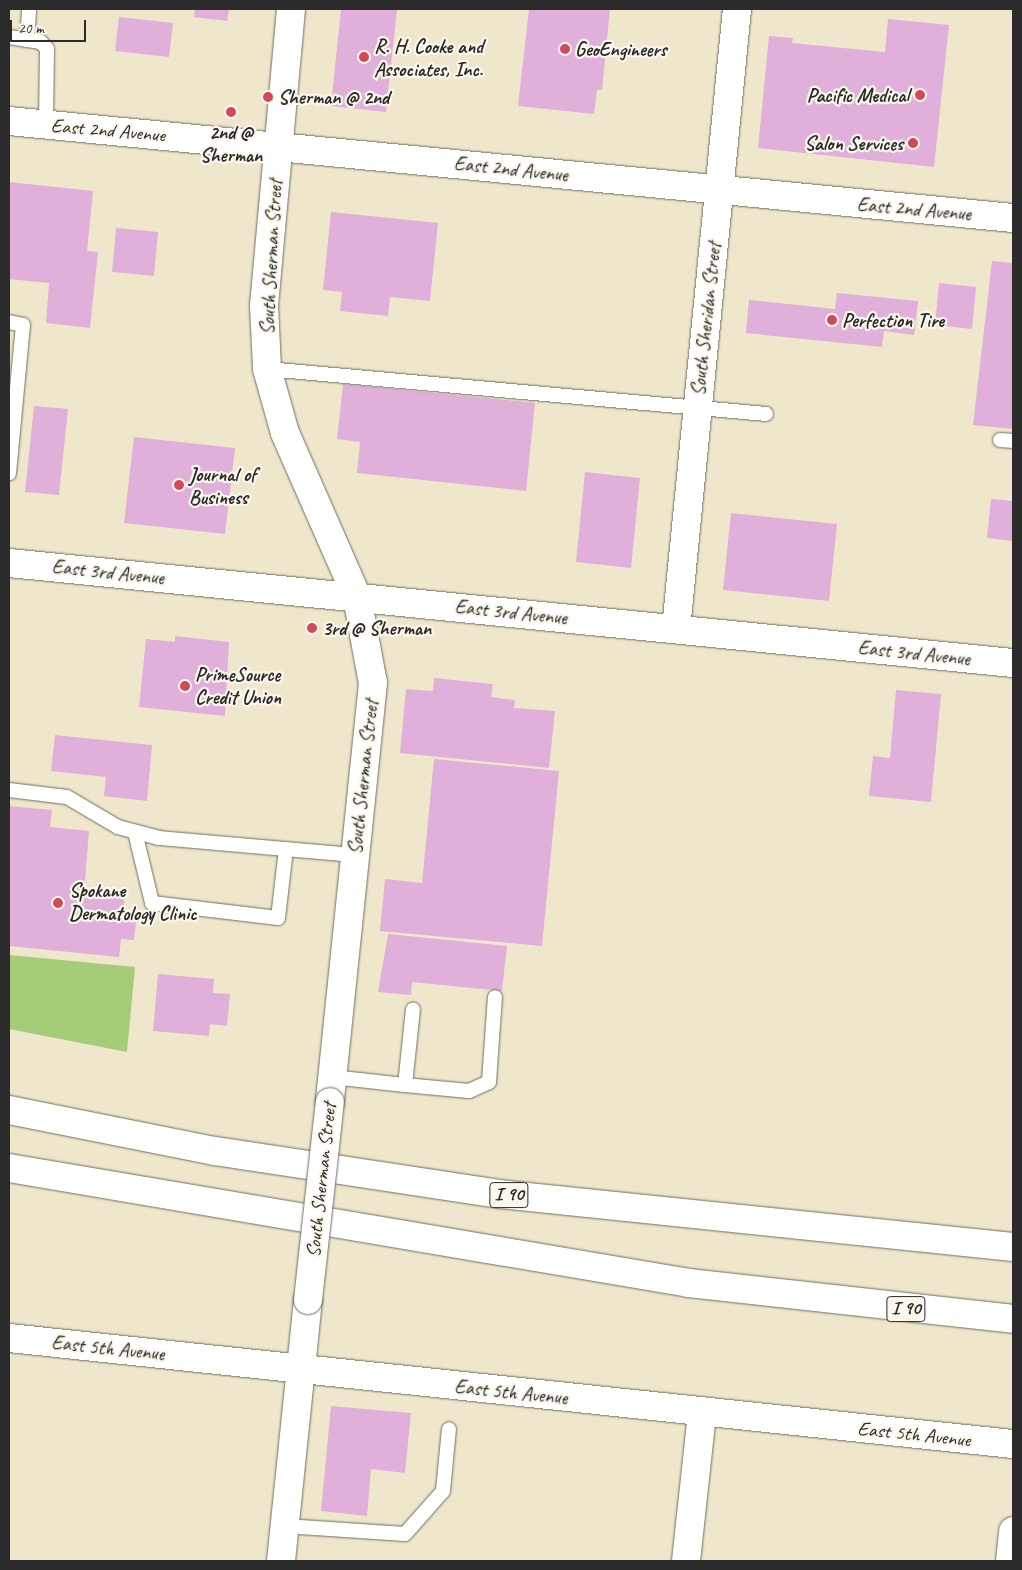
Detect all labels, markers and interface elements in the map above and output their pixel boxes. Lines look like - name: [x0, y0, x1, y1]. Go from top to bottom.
- scale bar: [12, 10, 89, 42]
- text: 20 m: [18, 19, 44, 38]
- place label: R. H. Cooke and Associates, Inc.: [374, 34, 483, 81]
- place label: GeoEngineers: [575, 37, 667, 61]
- marker: GeoEngineers: [559, 43, 571, 55]
- marker: R. H. Cooke and Associates, Inc.: [358, 51, 370, 63]
- place label: Pacific Medical: [807, 83, 909, 107]
- place label: Sherman @ 2nd: [278, 85, 389, 109]
- marker: Pacific Medical: [913, 88, 927, 102]
- marker: Sherman @ 2nd: [262, 91, 274, 103]
- marker: 2nd @ Sherman: [225, 106, 237, 118]
- street label: East 2nd Avenue: [50, 113, 166, 147]
- place label: 2nd @ Sherman: [200, 120, 262, 167]
- place label: Salon Services: [804, 131, 903, 155]
- marker: Salon Services: [907, 137, 919, 149]
- street label: East 2nd Avenue: [453, 151, 569, 187]
- street label: South Sherman Street: [255, 179, 287, 335]
- street label: East 2nd Avenue: [856, 192, 972, 226]
- street label: South Sheridan Street: [686, 241, 726, 397]
- place label: Perfection Tire: [842, 308, 944, 332]
- marker: Perfection Tire: [826, 314, 838, 326]
- place label: Journal of Business: [189, 462, 256, 509]
- marker: Journal of Business: [173, 479, 185, 491]
- street label: East 3rd Avenue: [51, 554, 165, 590]
- street label: East 3rd Avenue: [454, 594, 568, 630]
- place label: 3rd @ Sherman: [322, 616, 431, 640]
- marker: 3rd @ Sherman: [306, 622, 318, 634]
- street label: East 3rd Avenue: [857, 635, 971, 671]
- place label: PrimeSource Credit Union: [195, 662, 281, 709]
- marker: PrimeSource Credit Union: [179, 680, 191, 692]
- street label: South Sherman Street: [343, 699, 383, 855]
- place label: Spokane Dermatology Clinic: [69, 879, 197, 926]
- marker: Spokane Dermatology Clinic: [51, 896, 65, 910]
- street label: South Sherman Street: [301, 1102, 341, 1258]
- road number: I 90: [489, 1178, 529, 1212]
- road number: I 90: [886, 1292, 926, 1326]
- street label: East 5th Avenue: [51, 1330, 165, 1366]
- street label: East 5th Avenue: [454, 1374, 568, 1410]
- street label: East 5th Avenue: [857, 1416, 971, 1452]

